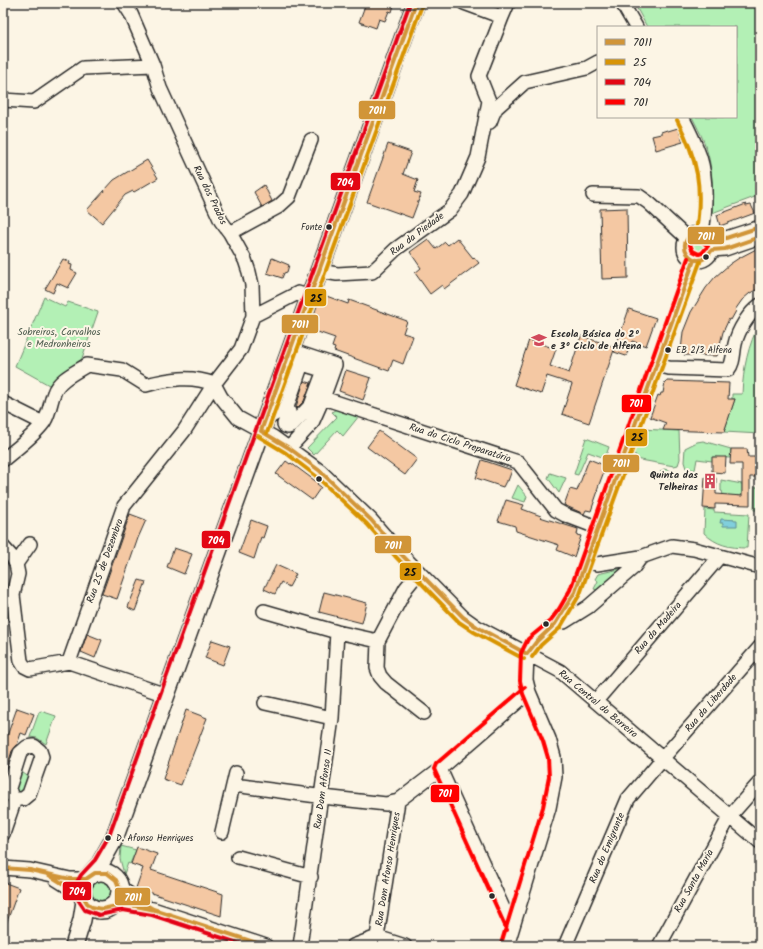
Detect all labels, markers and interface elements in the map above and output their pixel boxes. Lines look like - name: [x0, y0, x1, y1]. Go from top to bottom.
- legend: [597, 26, 737, 118]
- text: 7011: [633, 33, 652, 52]
- text: 25: [633, 53, 648, 72]
- text: 704: [633, 73, 652, 92]
- text: 701: [633, 93, 649, 112]
- line badge: 7011: [358, 100, 396, 120]
- text: 7011: [368, 102, 386, 120]
- street label: Rua dos Prados: [189, 163, 232, 228]
- line badge: 704: [330, 172, 361, 191]
- text: 704: [337, 174, 353, 192]
- street label: Rua da Piedade: [386, 208, 448, 260]
- place label: Fonte: [301, 220, 322, 235]
- marker: Fonte: [324, 222, 334, 232]
- line badge: 7011: [687, 226, 725, 245]
- text: 7011: [697, 228, 715, 246]
- unlabelled marker: [701, 252, 711, 262]
- line badge: 25: [304, 288, 327, 307]
- text: 25: [310, 290, 323, 308]
- line badge: 7011: [281, 314, 319, 334]
- text: 7011: [291, 316, 309, 334]
- park label: Sobreiros, Carvalhos e Medronheiros: [17, 324, 101, 352]
- place label: Escola Básica do 2º e 3º Ciclo de Alfena: [551, 326, 641, 354]
- school or university icon: Escola Básica do 2º e 3º Ciclo de Alfena: [530, 331, 548, 349]
- place label: EB 2/3 Alfena: [676, 343, 732, 358]
- marker: EB 2/3 Alfena: [663, 345, 673, 355]
- line badge: 701: [621, 394, 652, 413]
- text: 701: [629, 395, 644, 413]
- street label: Rua do Ciclo Preparatório: [407, 419, 513, 467]
- line badge: 25: [625, 428, 648, 447]
- text: 25: [631, 429, 644, 447]
- line badge: 7011: [602, 454, 640, 473]
- text: 7011: [612, 455, 630, 473]
- place label: Quinta das Telheiras: [650, 467, 698, 495]
- building icon: Quinta das Telheiras: [701, 472, 719, 490]
- unlabelled marker: [314, 474, 324, 484]
- street label: Rua 25 de Dezembro: [82, 516, 128, 606]
- line badge: 704: [201, 530, 231, 549]
- text: 704: [208, 532, 224, 550]
- line badge: 7011: [374, 535, 412, 554]
- text: 7011: [384, 537, 402, 555]
- line badge: 25: [399, 562, 422, 581]
- text: 25: [404, 564, 417, 582]
- street label: Rua da Madeira: [630, 598, 686, 658]
- unlabelled marker: [541, 619, 551, 629]
- street label: Rua Central do Barreiro: [555, 666, 642, 742]
- street label: Rua da Liberdade: [681, 670, 741, 736]
- street label: Rua Dom Afonso II: [309, 748, 337, 830]
- line badge: 701: [430, 784, 460, 803]
- text: 701: [438, 785, 453, 803]
- street label: Rua Dom Afonso Henriques: [371, 810, 405, 927]
- street label: Rua do Emigrante: [585, 810, 629, 886]
- place label: D. Afonso Henriques: [116, 831, 193, 846]
- marker: D. Afonso Henriques: [103, 833, 113, 843]
- street label: Rua Santa Maria: [670, 846, 718, 916]
- line badge: 704: [62, 881, 92, 901]
- text: 704: [69, 883, 85, 901]
- line badge: 7011: [114, 887, 151, 906]
- text: 7011: [124, 889, 142, 907]
- unlabelled marker: [487, 891, 497, 901]

